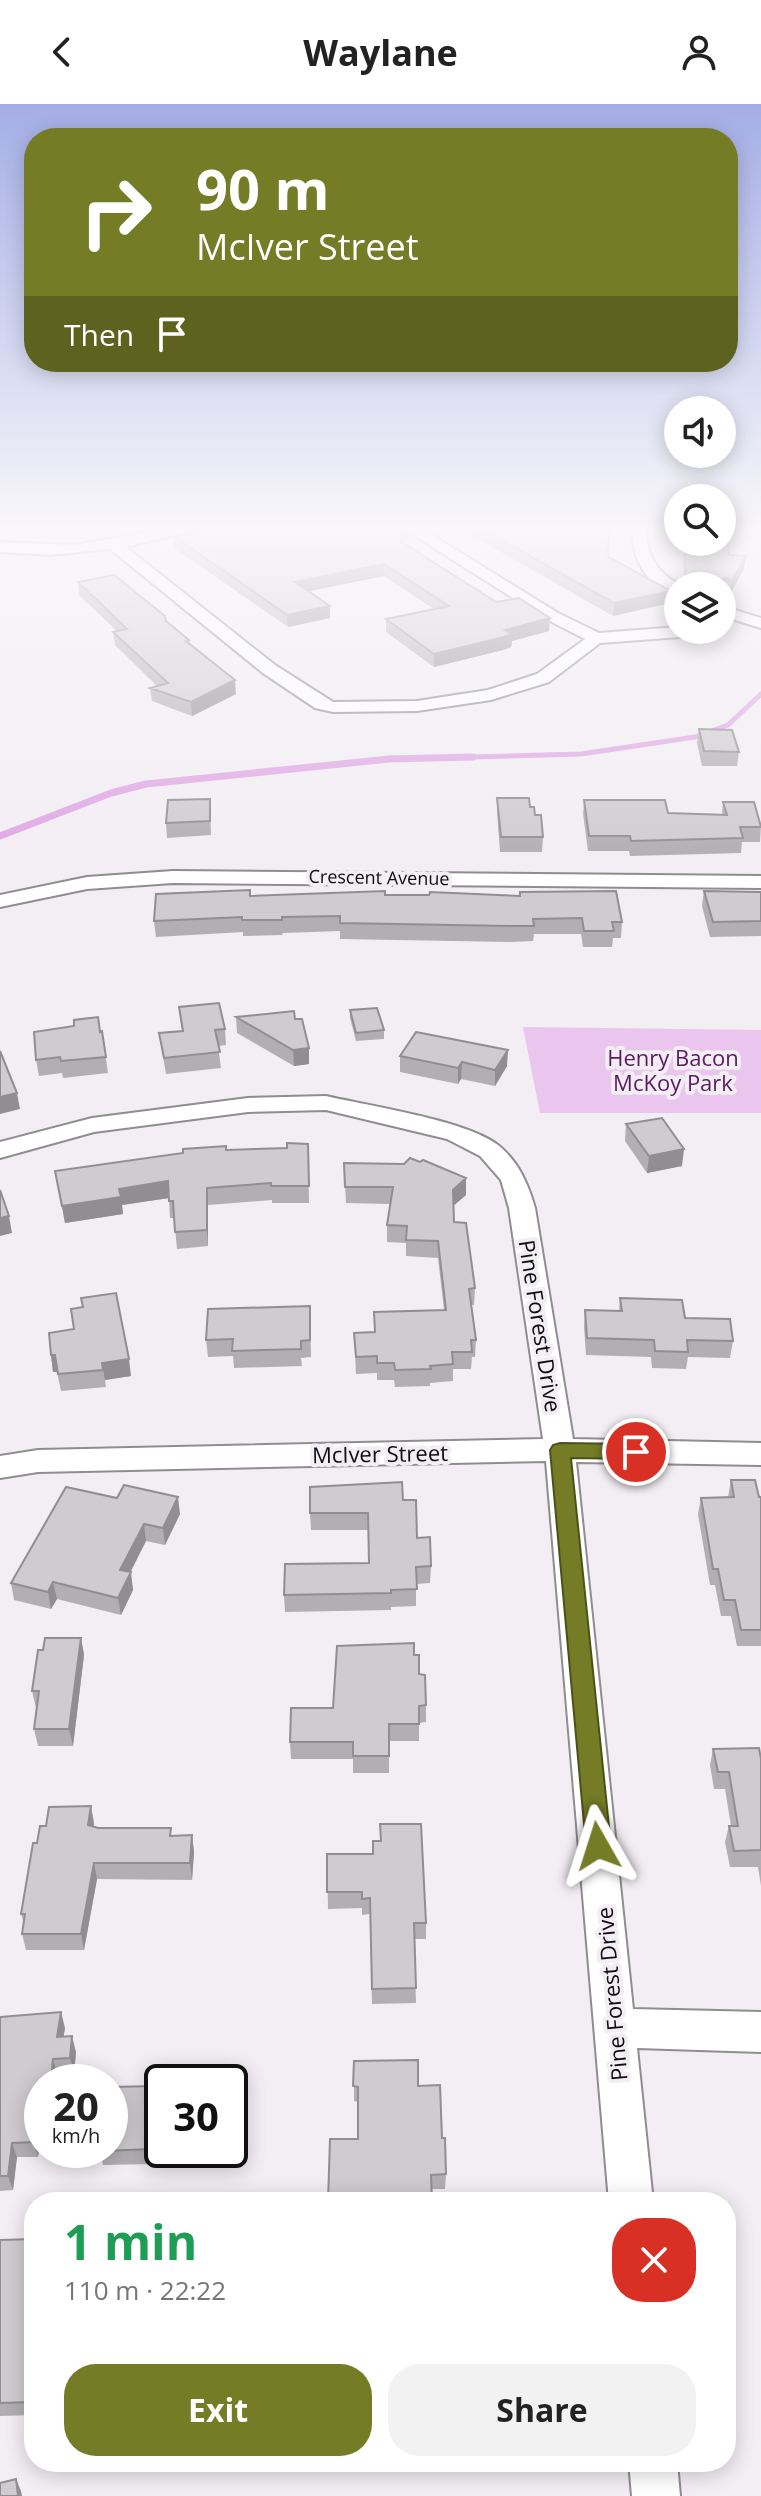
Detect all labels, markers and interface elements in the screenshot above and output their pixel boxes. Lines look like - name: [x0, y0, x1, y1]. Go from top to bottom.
- text: Waylane: [303, 28, 458, 77]
- icon: back: [40, 30, 84, 74]
- icon: person: [677, 30, 721, 74]
- text: 90 m: [196, 150, 330, 226]
- icon: right: [64, 160, 168, 264]
- text: McIver Street: [196, 222, 419, 271]
- icon: arrive: [150, 312, 194, 356]
- text: Then: [64, 314, 134, 355]
- map controls: [664, 396, 736, 644]
- button: sound: [664, 396, 736, 468]
- button: search: [664, 484, 736, 556]
- button: layers: [664, 572, 736, 644]
- street label: Crescent Avenue: [308, 864, 450, 890]
- park label: Henry Bacon McKoy Park: [607, 1042, 739, 1097]
- street label: Pine Forest Drive: [513, 1237, 569, 1414]
- pin: [602, 1418, 670, 1486]
- icon: arrive: [614, 1430, 658, 1474]
- street label: McIver Street: [312, 1437, 448, 1469]
- position arrow: [556, 1804, 640, 1888]
- street label: Pine Forest Drive: [588, 1906, 634, 2082]
- speed limit sign: 30: [144, 2064, 248, 2168]
- text: 20: [53, 2078, 99, 2133]
- text: km/h: [52, 2122, 100, 2149]
- text: 1 min: [64, 2209, 197, 2274]
- button: close: [612, 2218, 696, 2302]
- text: 110 m · 22:22: [64, 2272, 226, 2308]
- button: Exit: [64, 2364, 372, 2456]
- button: Share: [388, 2364, 696, 2456]

